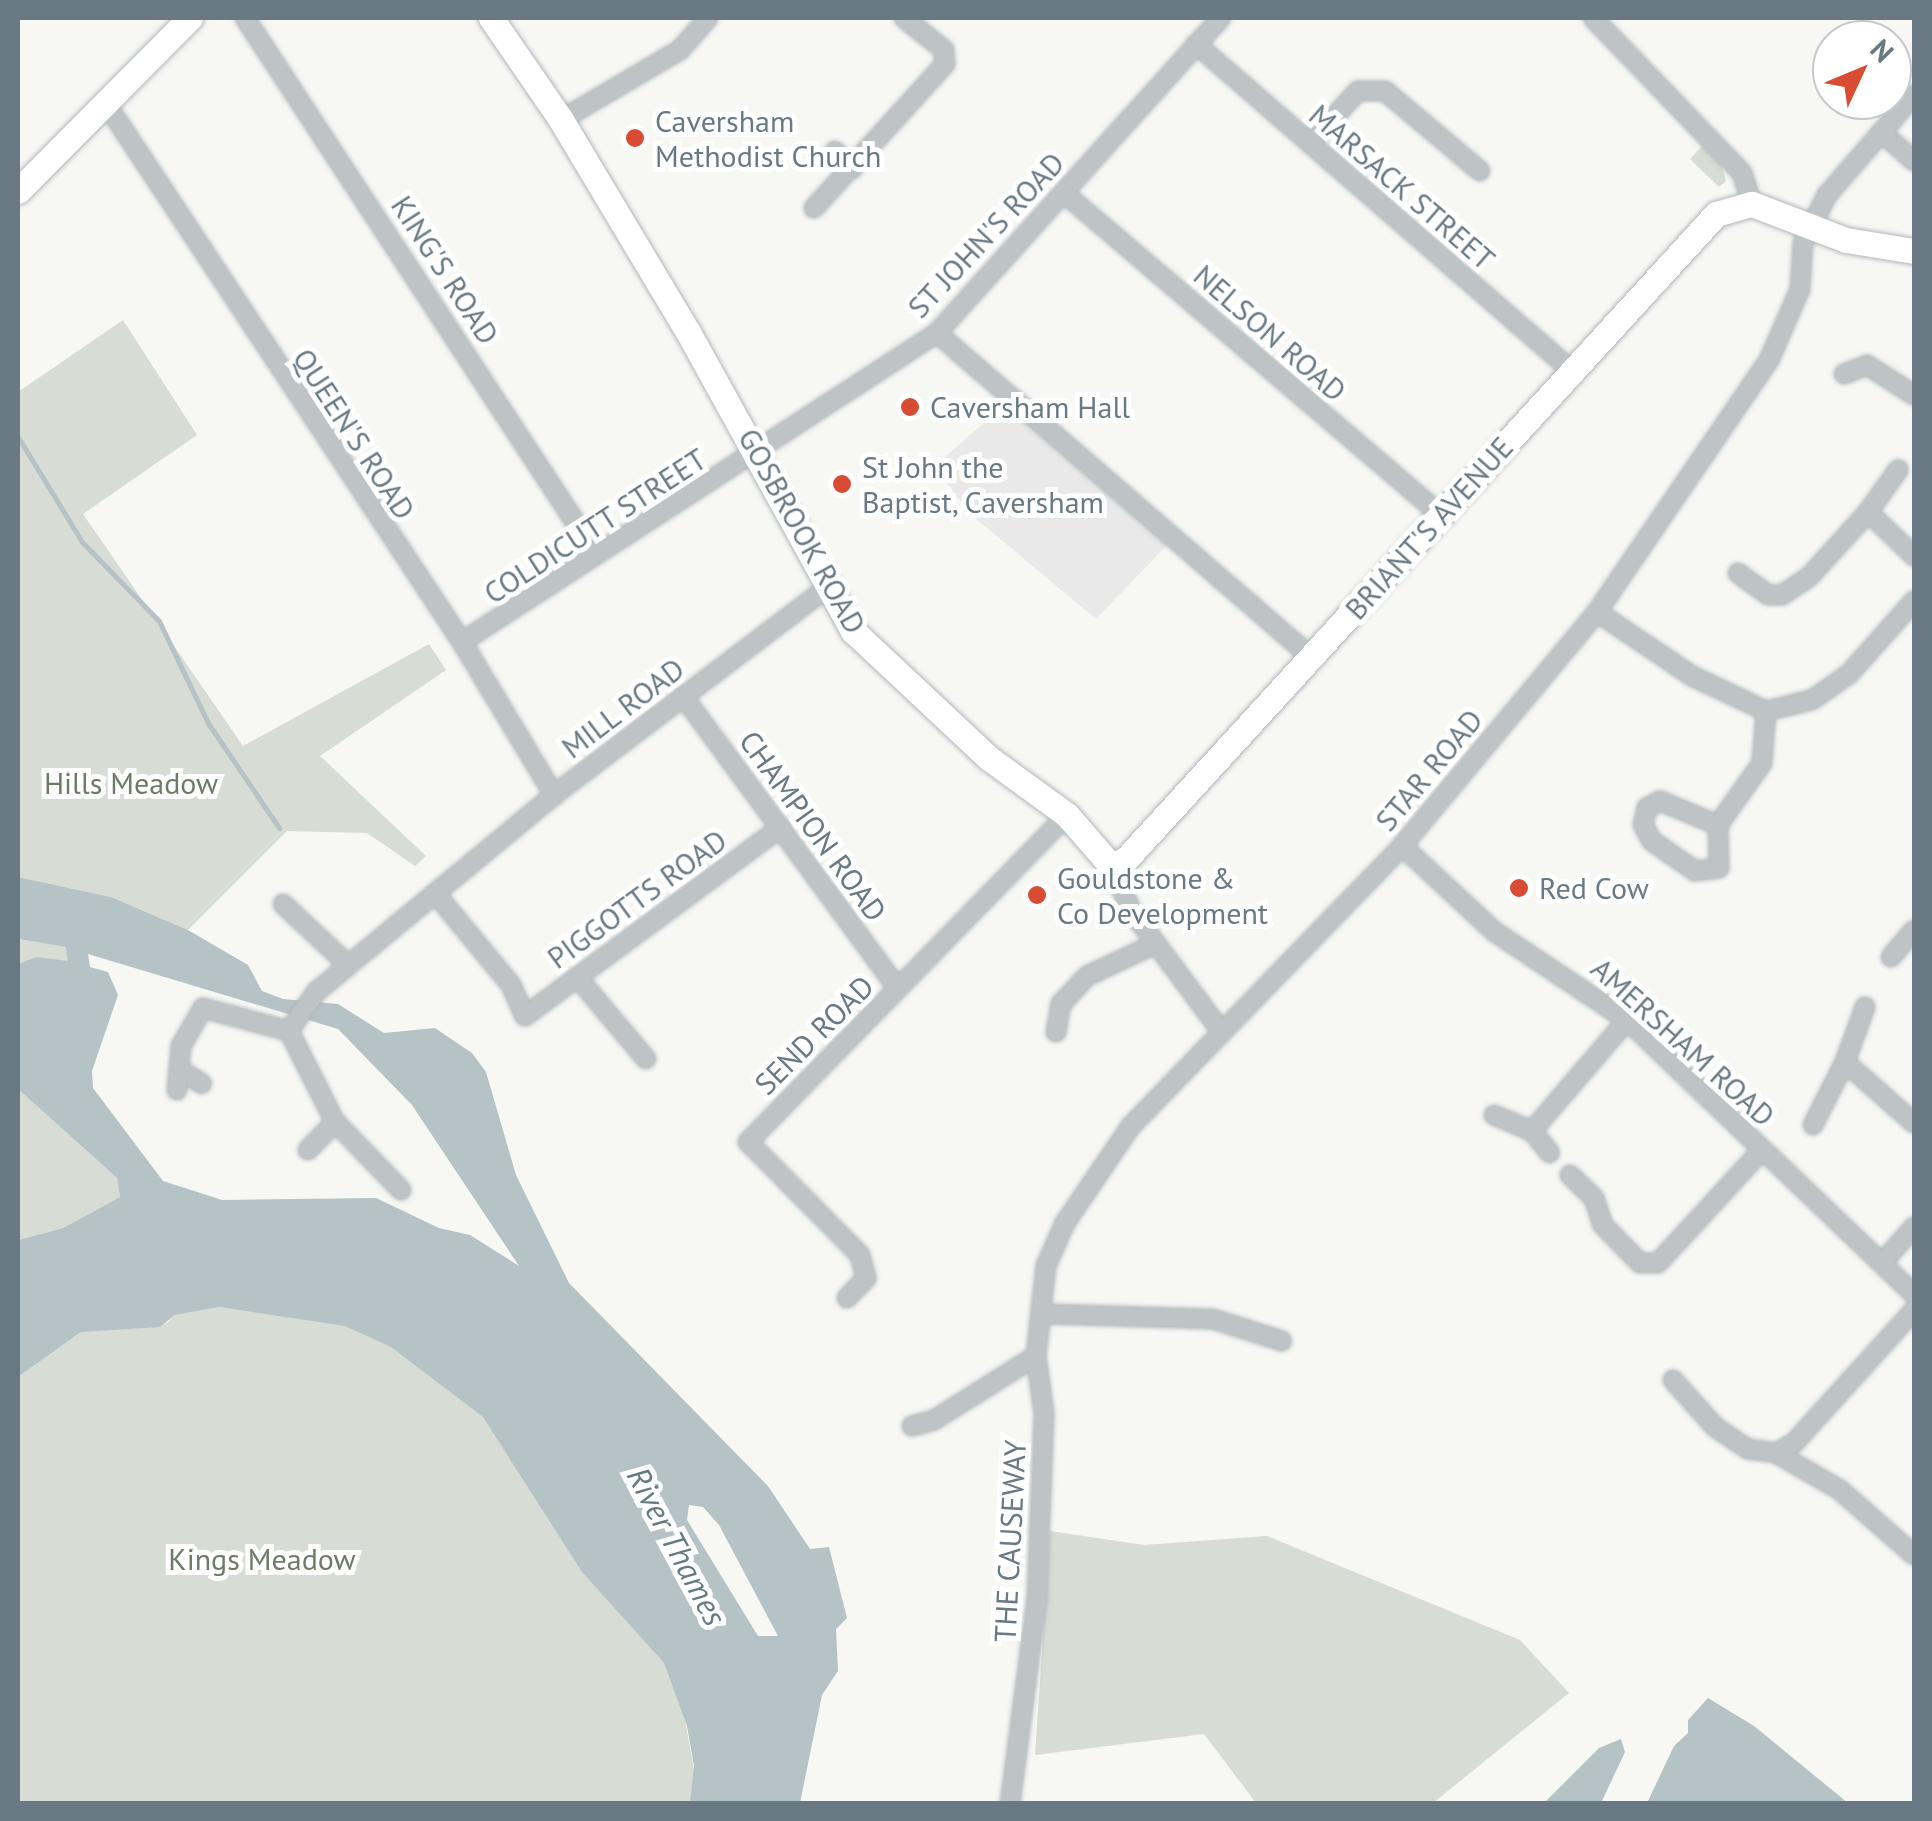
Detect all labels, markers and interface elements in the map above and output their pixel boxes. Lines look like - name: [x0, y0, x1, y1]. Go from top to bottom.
- north arrow: [1812, 20, 1912, 120]
- text: N: [1863, 31, 1902, 70]
- street label: MARSACK STREET: [1302, 96, 1502, 278]
- place label: Caversham Methodist Church: [655, 103, 881, 174]
- marker: Caversham Methodist Church: [624, 127, 646, 149]
- street label: ST JOHN'S ROAD: [900, 144, 1072, 326]
- street label: KING'S ROAD: [384, 189, 506, 351]
- street label: NELSON ROAD: [1187, 257, 1353, 409]
- street label: QUEEN'S ROAD: [285, 342, 423, 526]
- place label: Caversham Hall: [930, 389, 1130, 425]
- marker: Caversham Hall: [899, 396, 921, 418]
- street label: GOSBROOK ROAD: [731, 422, 873, 640]
- street label: BRIANT'S AVENUE: [1337, 429, 1521, 627]
- street label: COLDICUTT STREET: [477, 440, 713, 612]
- place label: St John the Baptist, Caversham: [862, 449, 1106, 520]
- marker: St John the Baptist, Caversham: [831, 473, 853, 495]
- street label: MILL ROAD: [554, 650, 692, 766]
- street label: STAR ROAD: [1368, 702, 1490, 838]
- street label: CHAMPION ROAD: [732, 724, 894, 928]
- park label: Hills Meadow: [44, 765, 218, 801]
- street label: PIGGOTTS ROAD: [540, 822, 734, 976]
- place label: Gouldstone & Co Development: [1057, 860, 1268, 930]
- place label: Red Cow: [1539, 870, 1649, 906]
- marker: Red Cow: [1508, 877, 1530, 899]
- marker: Gouldstone & Co Development: [1026, 884, 1048, 906]
- street label: AMERSHAM ROAD: [1584, 950, 1782, 1134]
- street label: SEND ROAD: [747, 968, 881, 1102]
- street label: THE CAUSEWAY: [987, 1439, 1033, 1643]
- water label: River Thames: [619, 1460, 735, 1632]
- park label: Kings Meadow: [168, 1541, 356, 1577]

